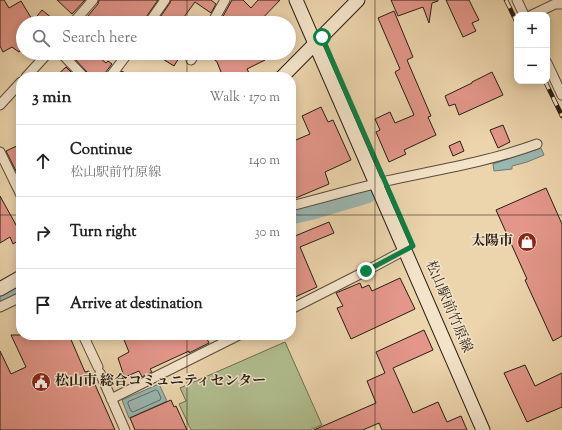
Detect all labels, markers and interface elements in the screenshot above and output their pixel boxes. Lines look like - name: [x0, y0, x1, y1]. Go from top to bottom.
- map controls: [514, 12, 550, 84]
- button: +: [514, 12, 550, 48]
- search box: [16, 16, 296, 60]
- icon: search: [30, 27, 52, 49]
- text: Search here: [62, 28, 137, 49]
- route start: [313, 28, 331, 46]
- button: −: [514, 48, 550, 84]
- text: 3 min: [32, 86, 71, 110]
- text: Walk · 170 m: [210, 89, 280, 107]
- text: Continue: [70, 140, 132, 161]
- icon: ahead: [32, 150, 54, 172]
- text: 140 m: [249, 152, 280, 170]
- text: 松山駅前竹原線: [70, 164, 161, 182]
- icon: right: [32, 222, 54, 244]
- text: Turn right: [70, 222, 136, 243]
- text: 30 m: [254, 224, 280, 242]
- shop icon: 太陽市: [516, 231, 538, 253]
- place label: 太陽市: [471, 232, 513, 252]
- street label: 松山駅前竹原線: [420, 258, 476, 356]
- route end: [357, 262, 375, 280]
- icon: arrive: [32, 294, 54, 316]
- text: Arrive at destination: [70, 294, 203, 315]
- public building icon: 松山市 総合コミュニティセンター: [30, 371, 52, 393]
- place label: 松山市 総合コミュニティセンター: [55, 372, 266, 392]

